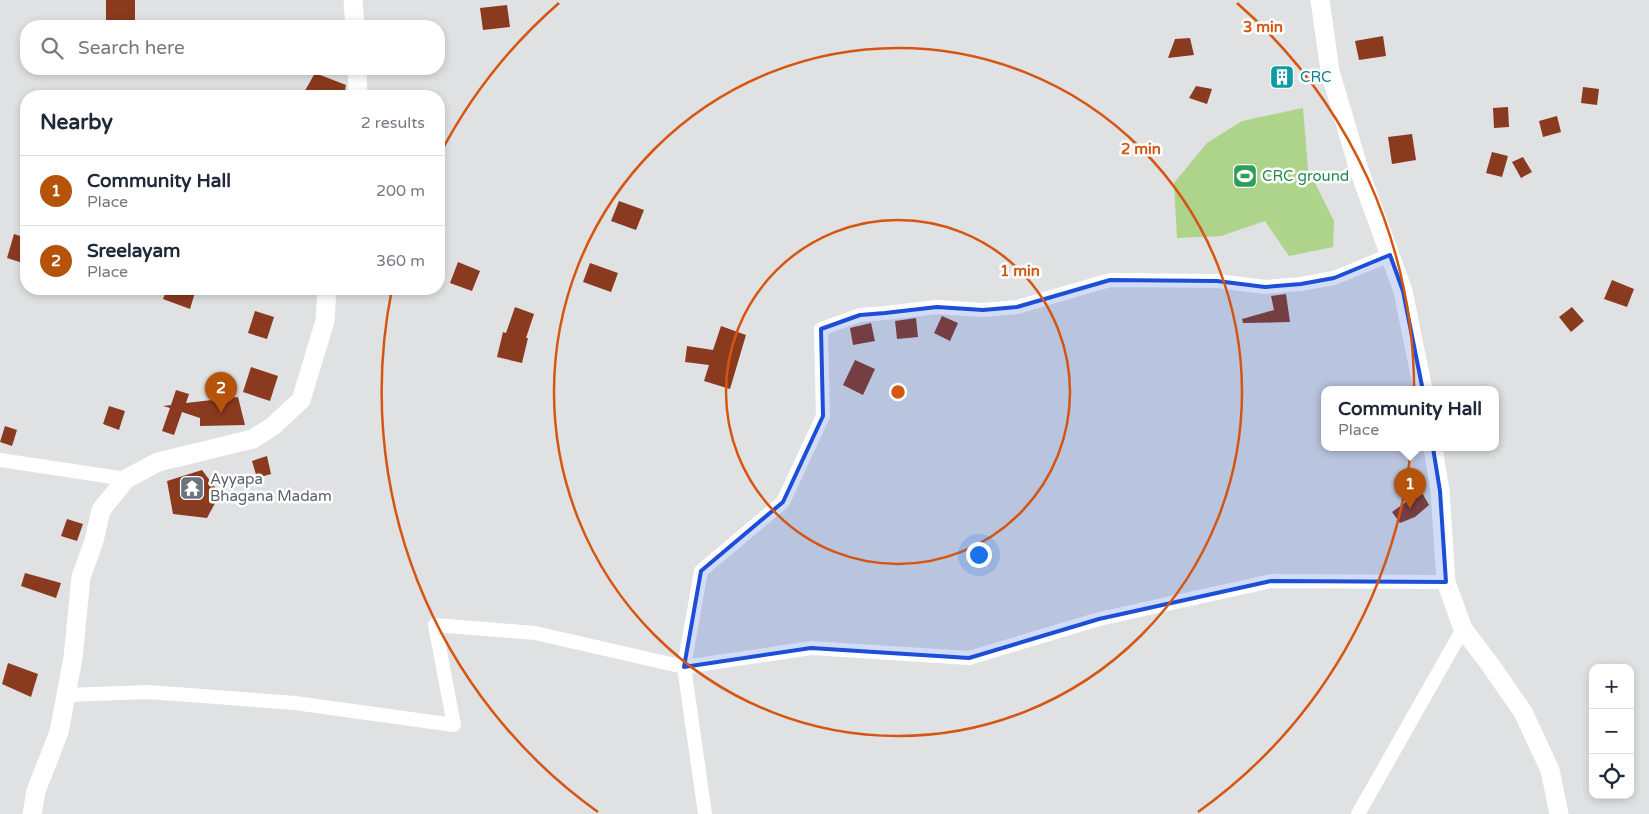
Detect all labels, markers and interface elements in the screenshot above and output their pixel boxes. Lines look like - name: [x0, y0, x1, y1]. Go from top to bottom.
- text: 3 min: [1243, 18, 1283, 36]
- search box: [20, 20, 445, 75]
- icon: search: [38, 34, 66, 62]
- text: Search here: [78, 37, 185, 59]
- building icon: CRC: [1269, 64, 1295, 90]
- place label: CRC: [1300, 68, 1332, 86]
- text: Nearby: [40, 110, 113, 135]
- text: 2 results: [361, 113, 425, 133]
- text: 2 min: [1121, 140, 1161, 158]
- sports icon: CRC ground: [1232, 163, 1258, 189]
- place label: CRC ground: [1262, 167, 1349, 185]
- text: Community Hall: [87, 170, 231, 192]
- text: 1: [51, 181, 61, 201]
- text: 200 m: [376, 181, 425, 201]
- text: Place: [87, 192, 128, 212]
- text: Sreelayam: [87, 240, 181, 262]
- text: 2: [51, 251, 61, 271]
- text: 360 m: [376, 251, 425, 271]
- text: Place: [87, 262, 128, 282]
- text: 1 min: [1000, 262, 1040, 280]
- pin: 2: [205, 372, 237, 413]
- centre of rings: [889, 383, 907, 401]
- popup: [1321, 386, 1499, 451]
- text: Community Hall: [1338, 398, 1482, 420]
- text: Place: [1338, 420, 1379, 440]
- pin: 1: [1394, 468, 1426, 509]
- place label: Ayyapa Bhagana Madam: [210, 470, 332, 505]
- temple icon: Ayyapa Bhagana Madam: [179, 475, 205, 501]
- your location: [966, 542, 992, 568]
- map controls: [1589, 664, 1634, 799]
- button: +: [1589, 664, 1634, 709]
- button: −: [1589, 709, 1634, 754]
- button: locate: [1589, 754, 1634, 799]

